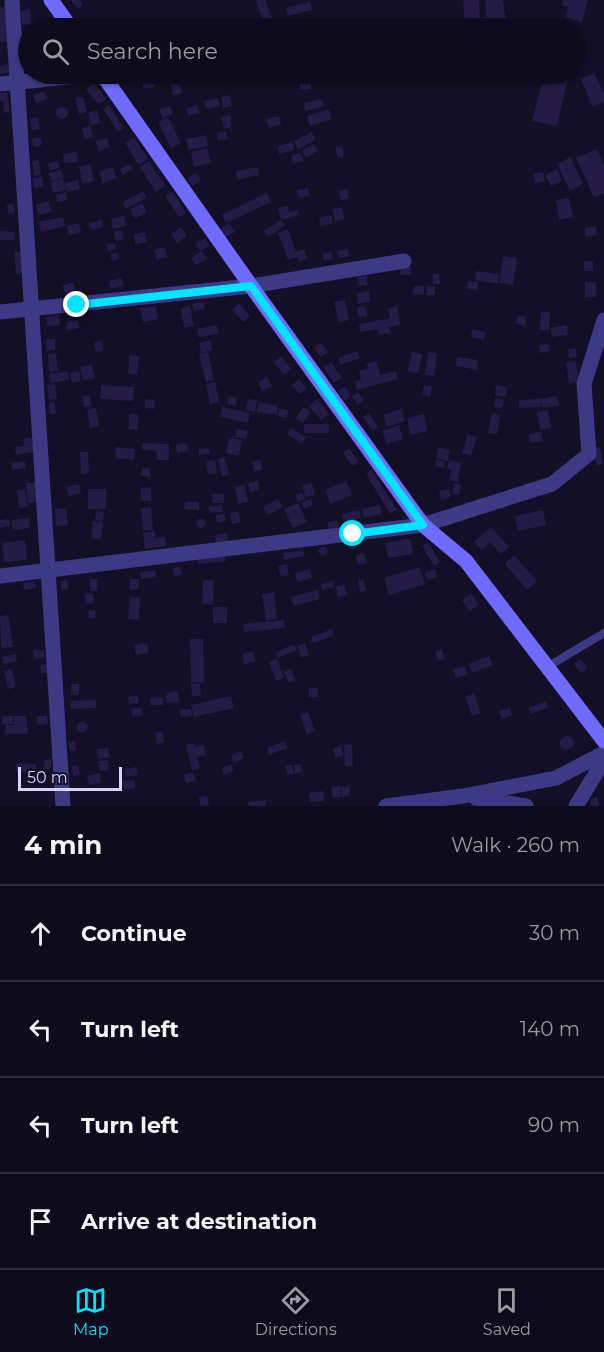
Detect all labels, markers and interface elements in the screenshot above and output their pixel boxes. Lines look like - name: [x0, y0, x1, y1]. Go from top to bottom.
- search box: [18, 18, 586, 84]
- icon: search: [39, 35, 72, 68]
- text: Search here: [87, 38, 218, 65]
- route end: [63, 291, 89, 317]
- route start: [339, 520, 365, 546]
- scale bar: [18, 764, 122, 792]
- text: 50 m: [27, 768, 68, 787]
- text: 4 min: [24, 829, 102, 861]
- text: Walk · 260 m: [451, 833, 580, 857]
- icon: ahead: [24, 917, 57, 950]
- text: Continue: [81, 920, 187, 947]
- text: 30 m: [529, 921, 580, 945]
- icon: left: [24, 1013, 57, 1046]
- text: Turn left: [81, 1016, 179, 1043]
- text: 140 m: [520, 1017, 580, 1041]
- icon: left: [24, 1109, 57, 1142]
- text: Turn left: [81, 1112, 179, 1139]
- text: 90 m: [528, 1113, 580, 1137]
- icon: arrive: [24, 1205, 57, 1238]
- text: Arrive at destination: [81, 1208, 317, 1235]
- tab: Map: [73, 1284, 109, 1339]
- tab: Directions: [255, 1284, 337, 1339]
- tab: Saved: [483, 1284, 531, 1339]

